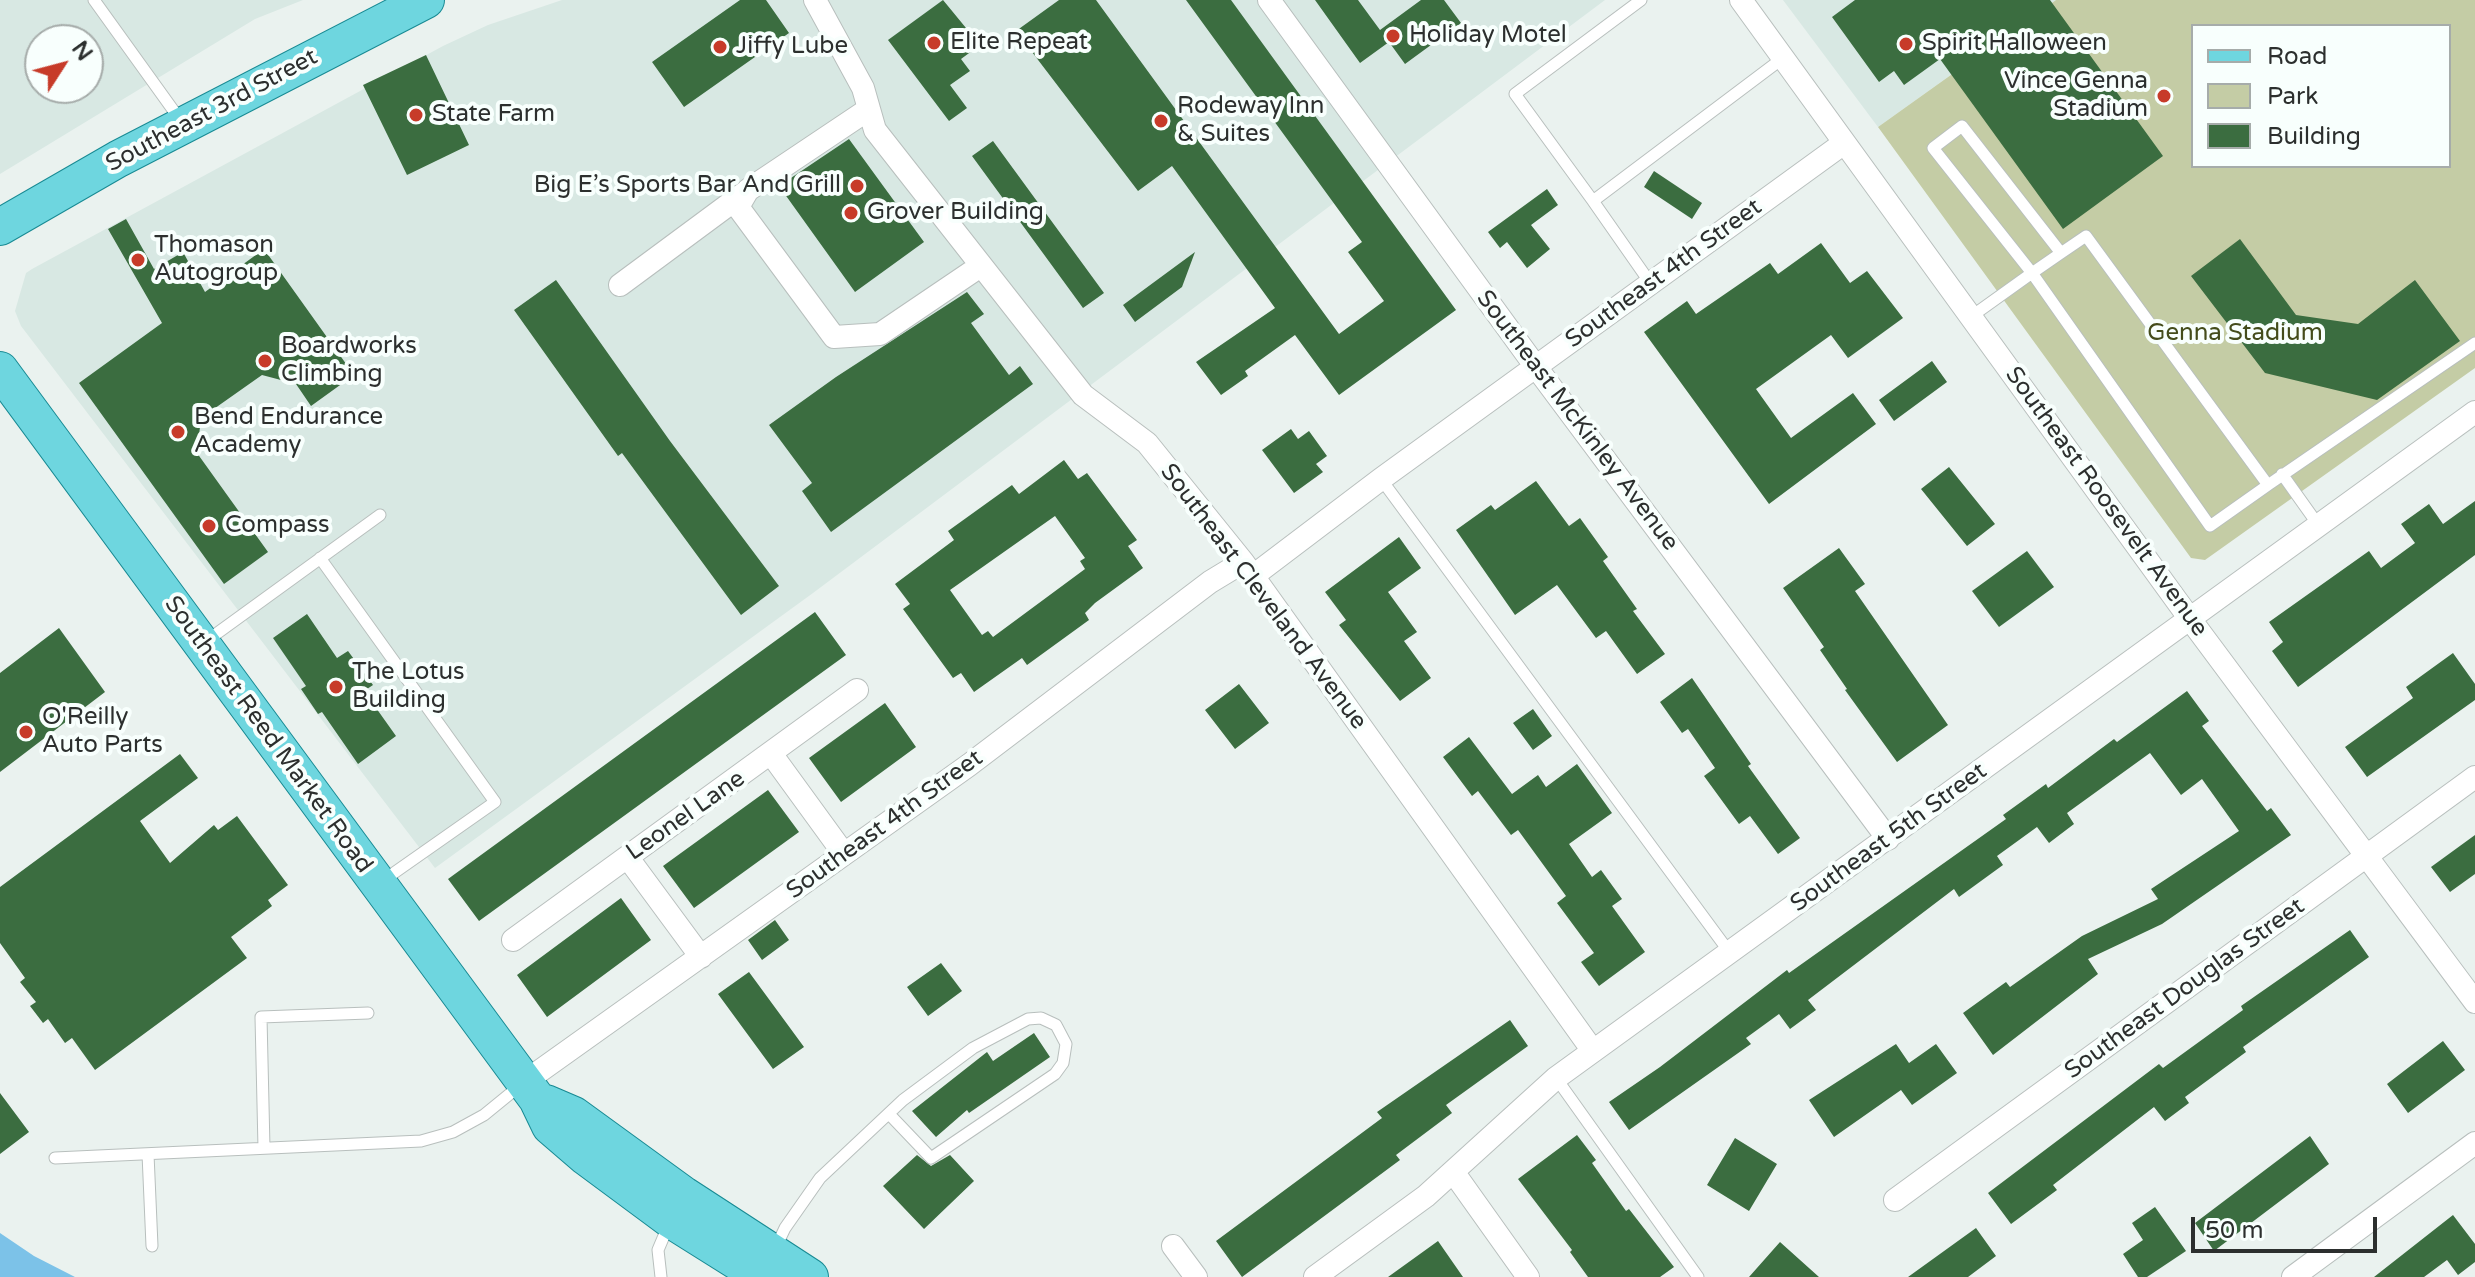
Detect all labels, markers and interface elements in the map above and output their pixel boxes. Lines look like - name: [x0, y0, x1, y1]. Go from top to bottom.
- place label: Holiday Motel: [1409, 22, 1567, 50]
- north arrow: [24, 24, 104, 104]
- legend: [2191, 24, 2451, 168]
- marker: Holiday Motel: [1384, 27, 1402, 45]
- place label: Elite Repeat: [950, 29, 1088, 57]
- place label: Spirit Halloween: [1922, 30, 2107, 58]
- place label: Jiffy Lube: [736, 33, 848, 61]
- marker: Elite Repeat: [925, 34, 943, 52]
- marker: Spirit Halloween: [1897, 35, 1915, 53]
- text: N: [66, 36, 98, 66]
- marker: Jiffy Lube: [711, 38, 729, 56]
- text: Road: [2267, 42, 2327, 71]
- street label: Southeast 3rd Street: [101, 43, 323, 179]
- place label: Vince Genna Stadium: [2004, 68, 2148, 124]
- text: Park: [2267, 82, 2318, 111]
- marker: Vince Genna Stadium: [2155, 87, 2173, 105]
- place label: Rodeway Inn & Suites: [1177, 93, 1324, 149]
- place label: State Farm: [432, 101, 555, 129]
- marker: State Farm: [407, 106, 425, 124]
- marker: Rodeway Inn & Suites: [1152, 112, 1170, 130]
- text: Building: [2267, 122, 2361, 151]
- place label: Big E’s Sports Bar And Grill: [534, 172, 841, 200]
- marker: Big E’s Sports Bar And Grill: [848, 177, 866, 195]
- street label: Southeast 4th Street: [1560, 193, 1768, 355]
- place label: Grover Building: [867, 199, 1044, 227]
- marker: Grover Building: [842, 204, 860, 222]
- place label: Thomason Autogroup: [154, 232, 278, 288]
- marker: Thomason Autogroup: [129, 251, 147, 269]
- street label: Southeast McKinley Avenue: [1470, 285, 1684, 557]
- park label: Genna Stadium: [2147, 320, 2323, 348]
- place label: Boardworks Climbing: [281, 333, 417, 389]
- marker: Boardworks Climbing: [256, 352, 274, 370]
- street label: Southeast Roosevelt Avenue: [1998, 362, 2214, 642]
- place label: Bend Endurance Academy: [194, 404, 383, 460]
- marker: Bend Endurance Academy: [169, 423, 187, 441]
- street label: Southeast Cleveland Avenue: [1154, 458, 1372, 736]
- place label: Compass: [225, 512, 330, 540]
- marker: Compass: [200, 517, 218, 535]
- street label: Southeast Reed Market Road: [158, 591, 378, 879]
- place label: The Lotus Building: [352, 659, 465, 715]
- marker: The Lotus Building: [327, 678, 345, 696]
- place label: O'Reilly Auto Parts: [42, 704, 163, 760]
- marker: O'Reilly Auto Parts: [17, 723, 35, 741]
- street label: Southeast 4th Street: [781, 744, 989, 906]
- street label: Southeast 5th Street: [1785, 757, 1993, 919]
- street label: Leonel Lane: [621, 765, 751, 867]
- street label: Southeast Douglas Street: [2059, 892, 2311, 1086]
- scale bar: [2195, 1201, 2381, 1251]
- text: 50 m: [2205, 1216, 2263, 1245]

